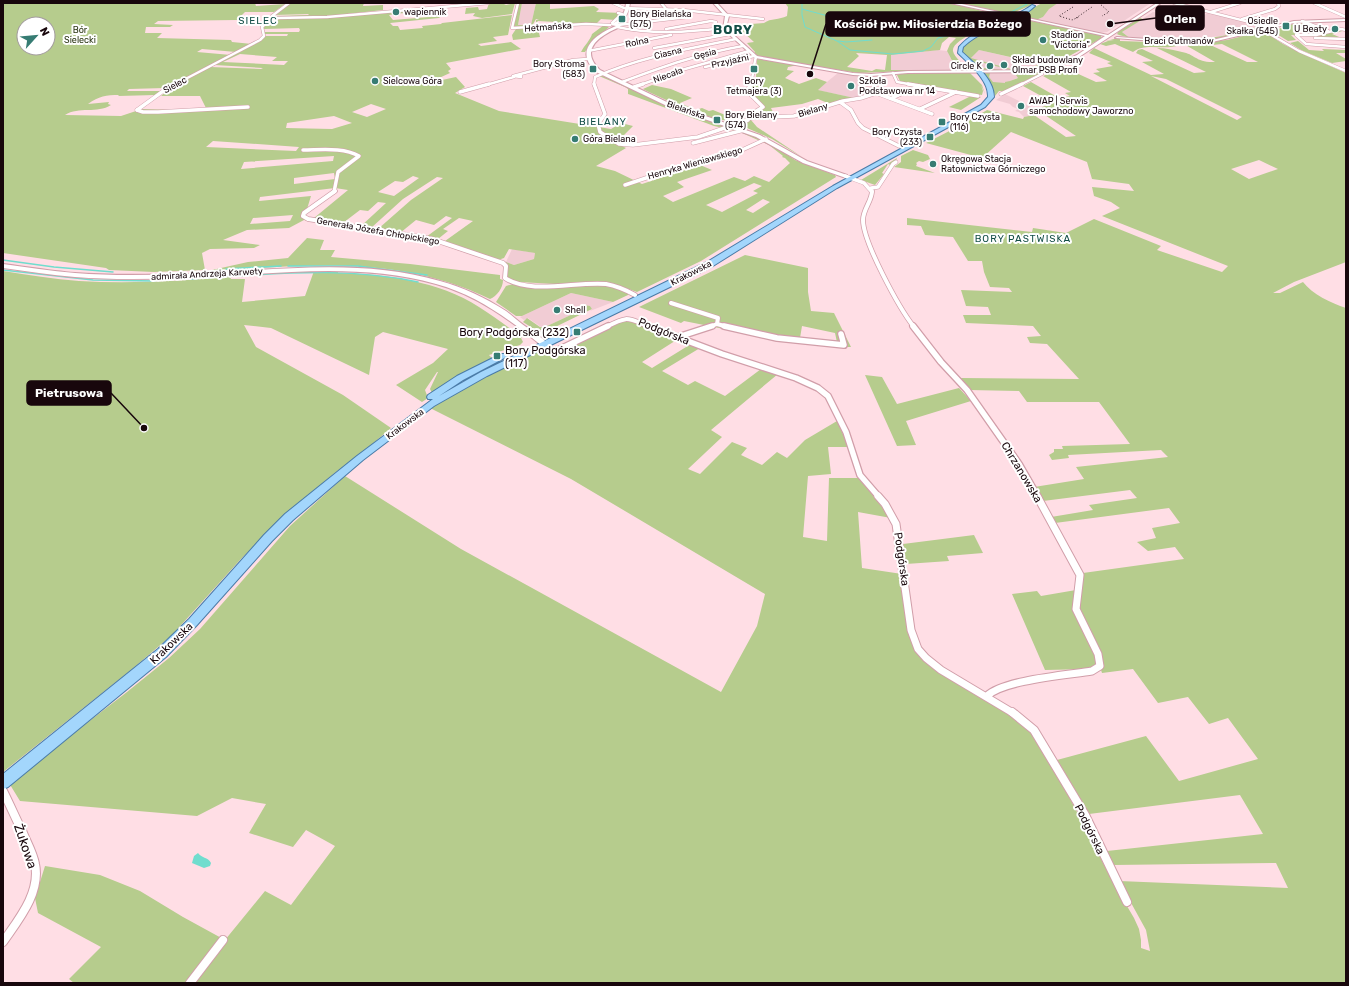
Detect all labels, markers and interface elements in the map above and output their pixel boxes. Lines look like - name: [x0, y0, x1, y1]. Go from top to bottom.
- callout: Orlen: [1156, 6, 1204, 30]
- marker: wapiennik: [391, 7, 401, 17]
- place label: wapiennik: [404, 7, 447, 17]
- place label: Bory Bielańska (575): [630, 9, 692, 29]
- callout: Kościół pw. Miłosierdzia Bożego: [826, 12, 1030, 36]
- text: Orlen: [1164, 12, 1196, 26]
- marker: Bory Bielańska (575): [617, 14, 627, 24]
- district label: SIELEC: [238, 15, 278, 27]
- north arrow: [16, 16, 56, 56]
- place label: Osiedle Skałka (545): [1226, 16, 1278, 36]
- text: Kościół pw. Miłosierdzia Bożego: [834, 17, 1022, 31]
- street label: Hetmańska: [524, 20, 572, 34]
- marker: Osiedle Skałka (545): [1281, 21, 1291, 31]
- district label: BORY: [713, 22, 753, 37]
- place label: U Beaty: [1294, 24, 1327, 34]
- marker: U Beaty: [1330, 24, 1340, 34]
- text: N: [37, 25, 52, 38]
- park label: Bór Sielecki: [64, 25, 96, 45]
- place label: Stadion "Victoria": [1051, 30, 1090, 50]
- street label: Rolna: [624, 35, 650, 49]
- marker: Stadion "Victoria": [1038, 35, 1048, 45]
- street label: Braci Gutmanów: [1144, 36, 1214, 46]
- street label: Ciasna: [653, 45, 683, 61]
- street label: Gęsia: [693, 46, 717, 62]
- street label: Przyjaźni: [710, 52, 750, 70]
- place label: Skład budowlany Olmar PSB Profi: [1012, 55, 1083, 75]
- place label: Bory Stroma (583): [533, 59, 585, 79]
- marker: Skład budowlany Olmar PSB Profi: [999, 60, 1009, 70]
- place label: Circle K: [951, 61, 983, 71]
- marker: Circle K: [985, 61, 995, 71]
- marker: Bory Stroma (583): [588, 64, 598, 74]
- marker: Bory Tetmajera (3): [749, 64, 759, 74]
- street label: Niecała: [652, 65, 684, 85]
- street label: Sielec: [162, 75, 188, 95]
- marker: Sielcowa Góra: [370, 76, 380, 86]
- place label: Sielcowa Góra: [383, 76, 442, 86]
- place label: Bory Tetmajera (3): [726, 76, 782, 96]
- place label: Szkoła Podstawowa nr 14: [859, 76, 935, 96]
- marker: Szkoła Podstawowa nr 14: [846, 81, 856, 91]
- place label: AWAP | Serwis samochodowy Jaworzno: [1029, 95, 1133, 116]
- street label: Bielańska: [665, 99, 707, 121]
- street label: Bielany: [797, 101, 829, 119]
- marker: AWAP | Serwis samochodowy Jaworzno: [1016, 101, 1026, 111]
- place label: Bory Bielany (574): [725, 110, 777, 130]
- place label: Bory Czysta (116): [950, 112, 1000, 132]
- marker: Bory Bielany (574): [712, 115, 722, 125]
- district label: BIELANY: [579, 116, 627, 128]
- marker: Bory Czysta (116): [937, 117, 947, 127]
- place label: Bory Czysta (233): [872, 127, 922, 147]
- marker: Bory Czysta (233): [925, 132, 935, 142]
- marker: Góra Bielana: [570, 134, 580, 144]
- place label: Góra Bielana: [583, 134, 636, 144]
- street label: Henryka Wieniawskiego: [647, 145, 743, 181]
- place label: Okręgowa Stacja Ratownictwa Górniczego: [941, 154, 1045, 174]
- marker: Okręgowa Stacja Ratownictwa Górniczego: [928, 159, 938, 169]
- street label: Generała Józefa Chłopickiego: [316, 215, 440, 247]
- district label: BORY PASTWISKA: [975, 233, 1071, 245]
- street label: Krakowska: [669, 258, 713, 288]
- street label: admirała Andrzeja Karwety: [151, 266, 263, 282]
- marker: Shell: [552, 305, 562, 315]
- place label: Shell: [565, 305, 586, 315]
- street label: Podgórska: [636, 315, 691, 348]
- place label: Bory Podgórska (232): [459, 326, 569, 339]
- marker: Bory Podgórska (232): [572, 327, 582, 337]
- place label: Bory Podgórska (117): [505, 344, 585, 370]
- marker: Bory Podgórska (117): [492, 351, 502, 361]
- callout: Pietrusowa: [27, 381, 111, 405]
- text: Pietrusowa: [35, 386, 103, 400]
- street label: Krakowska: [384, 407, 426, 441]
- street label: Chrzanowska: [998, 439, 1045, 505]
- street label: Podgórska: [891, 531, 912, 587]
- street label: Krakowska: [147, 620, 195, 667]
- street label: Podgórska: [1072, 802, 1107, 856]
- street label: Żukowa: [11, 822, 40, 871]

